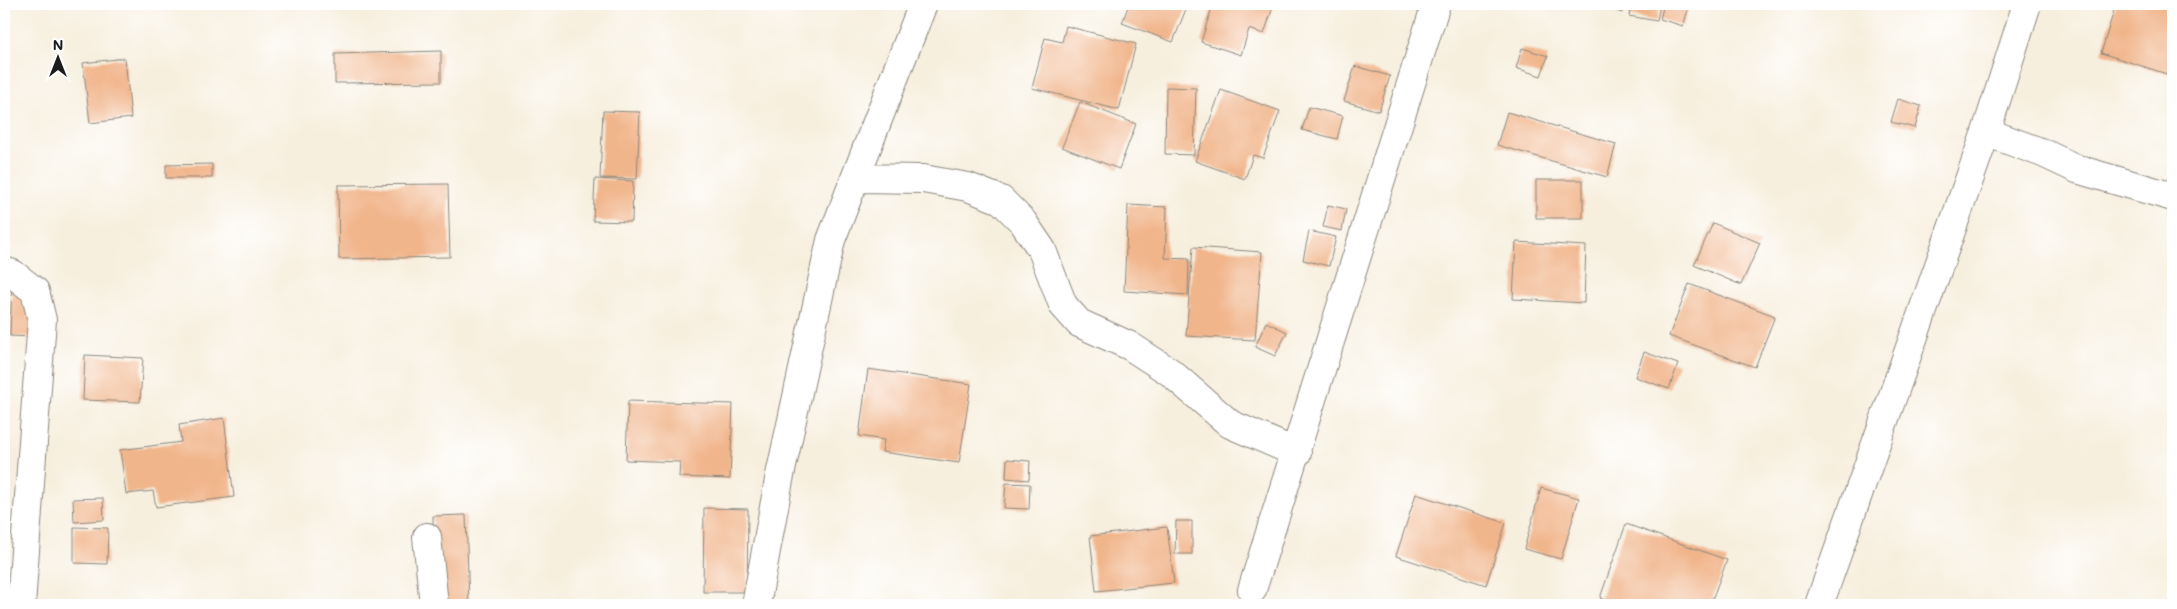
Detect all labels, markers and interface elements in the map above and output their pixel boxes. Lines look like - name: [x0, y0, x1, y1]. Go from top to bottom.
- north arrow: [32, 32, 82, 82]
- text: N: [53, 35, 63, 54]

